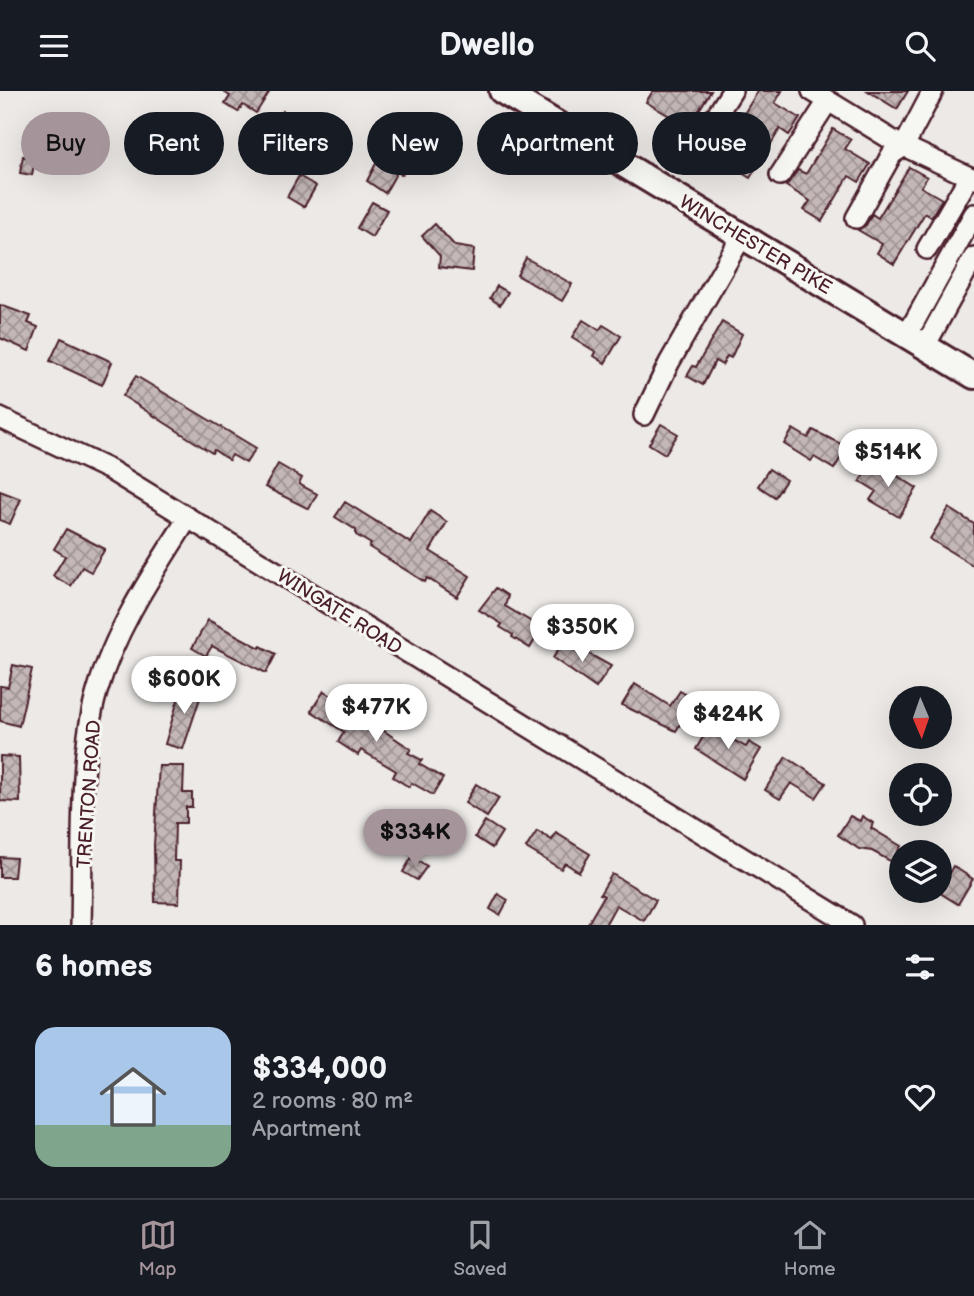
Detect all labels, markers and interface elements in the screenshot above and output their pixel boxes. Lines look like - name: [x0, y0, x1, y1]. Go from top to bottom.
- text: Dwello: [439, 26, 535, 65]
- icon: menu: [35, 27, 73, 65]
- icon: search: [901, 27, 939, 65]
- chip: Buy: [21, 112, 110, 175]
- chip: Rent: [124, 112, 224, 175]
- chip: Filters: [238, 112, 353, 175]
- chip: New: [367, 112, 463, 175]
- chip: Apartment: [477, 112, 638, 175]
- chip: House: [652, 112, 771, 175]
- street label: WINCHESTER PIKE: [675, 191, 836, 300]
- pin: $514K: [839, 429, 937, 489]
- text: $514K: [854, 438, 922, 466]
- street label: WINGATE ROAD: [272, 565, 406, 660]
- pin: $350K: [533, 605, 631, 664]
- text: $350K: [546, 613, 618, 641]
- pin: $600K: [135, 657, 233, 716]
- text: $600K: [147, 665, 221, 693]
- pin: $477K: [327, 685, 425, 744]
- north arrow: [889, 686, 952, 749]
- map controls: [889, 686, 952, 903]
- pin: $424K: [679, 691, 777, 751]
- text: $477K: [341, 693, 411, 721]
- text: $424K: [693, 700, 763, 728]
- street label: TRENTON ROAD: [73, 719, 106, 869]
- button: locate: [889, 763, 952, 826]
- pin: $334K: [366, 809, 464, 869]
- text: $334K: [379, 818, 451, 846]
- button: layers: [889, 840, 952, 903]
- icon: filters: [901, 948, 939, 986]
- text: 6 homes: [35, 949, 152, 985]
- text: $334,000: [252, 1051, 387, 1087]
- icon: home: [91, 1055, 175, 1139]
- icon: heart: [901, 1078, 939, 1116]
- text: 2 rooms · 80 m²: [252, 1087, 413, 1115]
- text: Apartment: [252, 1115, 361, 1143]
- tab: Map: [138, 1216, 177, 1281]
- tab: Saved: [454, 1216, 507, 1281]
- tab: Home: [784, 1216, 836, 1281]

